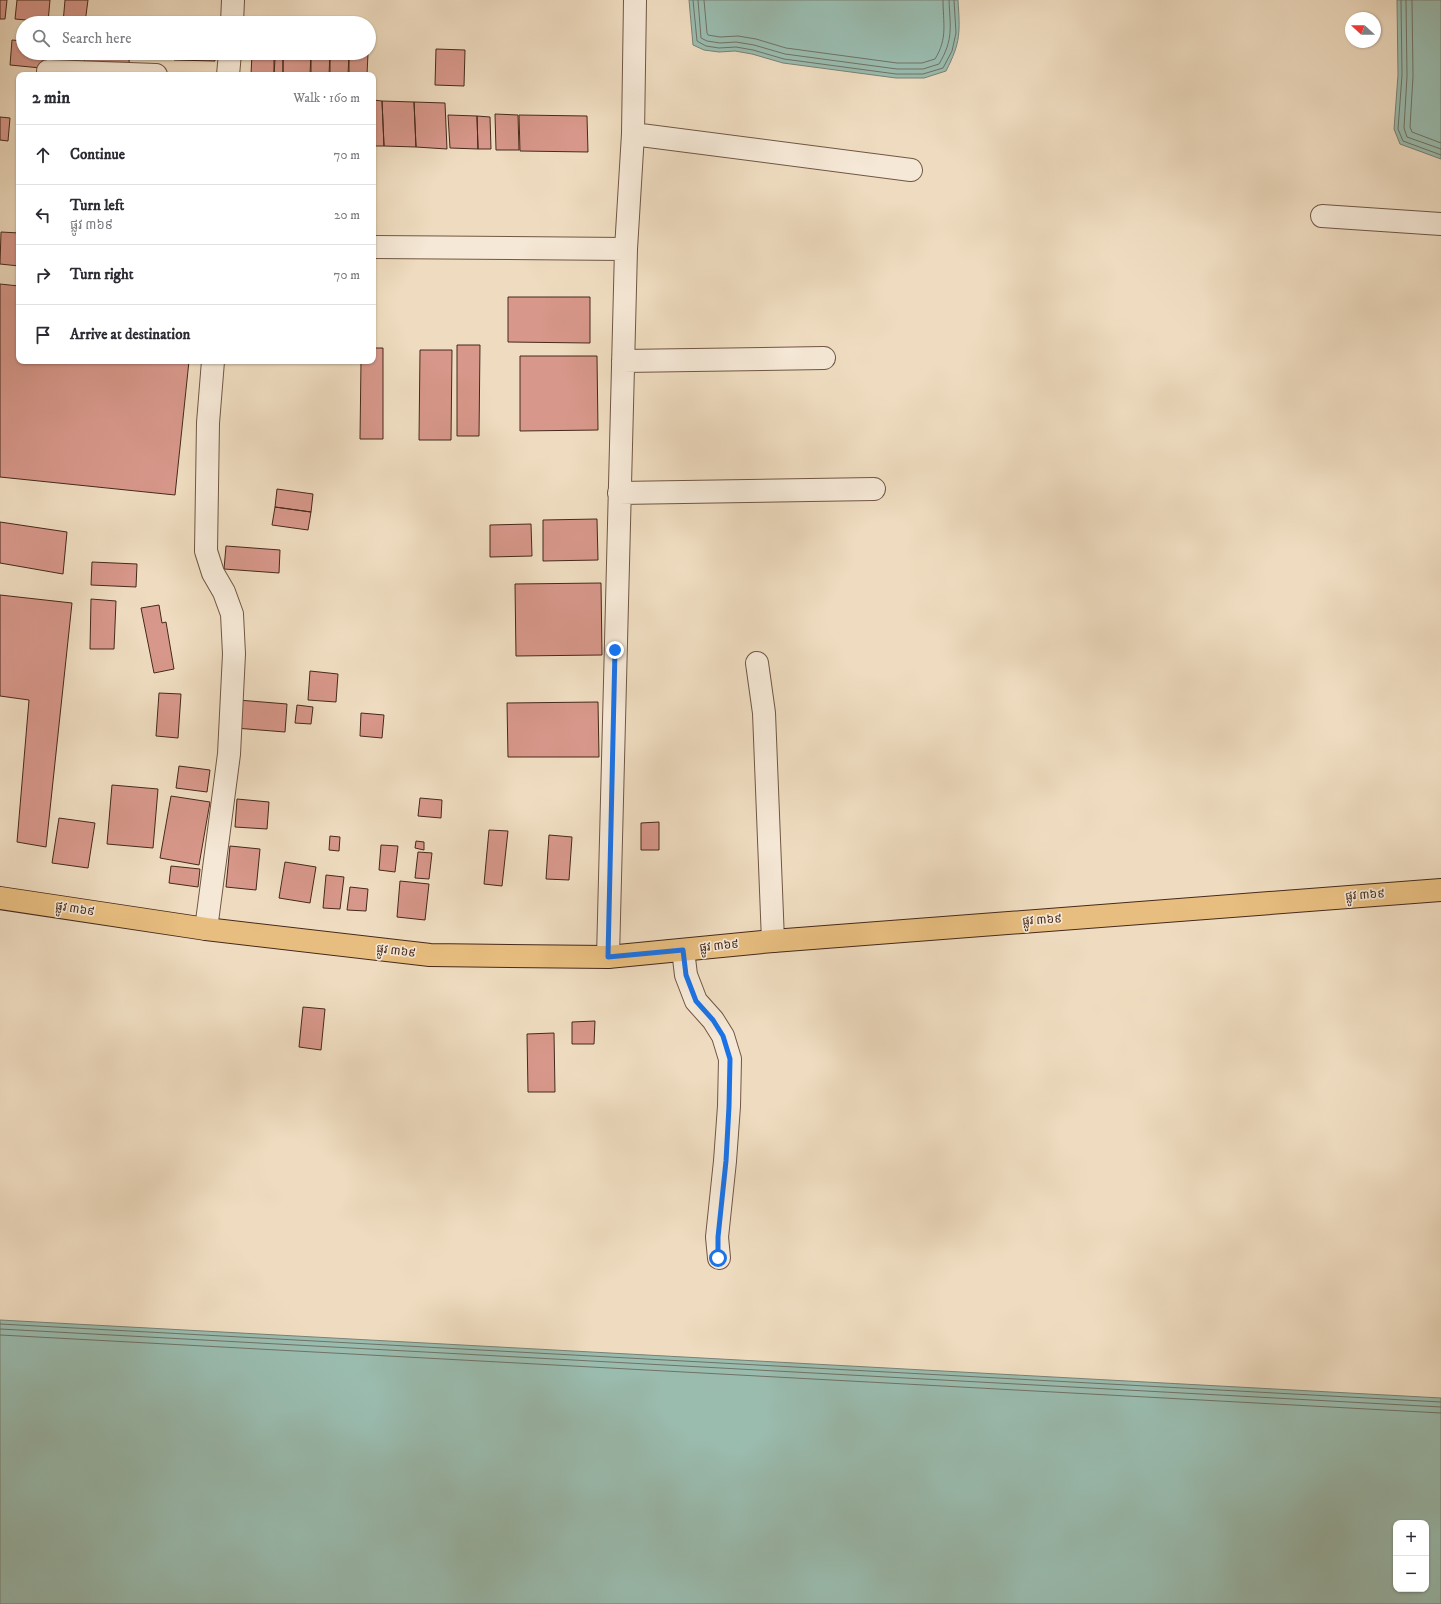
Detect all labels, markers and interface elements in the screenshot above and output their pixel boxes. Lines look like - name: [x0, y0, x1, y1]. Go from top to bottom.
- north arrow: [1345, 12, 1381, 48]
- search box: [16, 16, 376, 60]
- icon: search: [30, 27, 52, 49]
- text: Search here: [62, 29, 131, 48]
- text: 2 min: [32, 87, 70, 109]
- text: Walk · 160 m: [293, 90, 360, 106]
- icon: ahead: [32, 144, 54, 166]
- text: Continue: [70, 145, 125, 164]
- text: 70 m: [334, 147, 360, 163]
- text: Turn left: [70, 196, 124, 215]
- icon: left: [32, 204, 54, 226]
- text: 20 m: [334, 207, 360, 223]
- text: ផ្លូវ ៣៦៩: [70, 217, 113, 233]
- icon: right: [32, 264, 54, 286]
- text: Turn right: [70, 265, 133, 284]
- text: 70 m: [334, 267, 360, 283]
- icon: arrive: [32, 324, 54, 346]
- text: Arrive at destination: [70, 325, 190, 344]
- route end: [606, 641, 624, 659]
- street label: ផ្លូវ ៣៦៩: [1345, 886, 1385, 906]
- street label: ផ្លូវ ៣៦៩: [54, 898, 96, 922]
- street label: ផ្លូវ ៣៦៩: [1022, 911, 1062, 931]
- street label: ផ្លូវ ៣៦៩: [698, 936, 740, 958]
- street label: ផ្លូវ ៣៦៩: [375, 941, 417, 963]
- route start: [709, 1249, 727, 1267]
- map controls: [1393, 1520, 1429, 1592]
- button: +: [1393, 1520, 1429, 1556]
- button: −: [1393, 1556, 1429, 1592]

